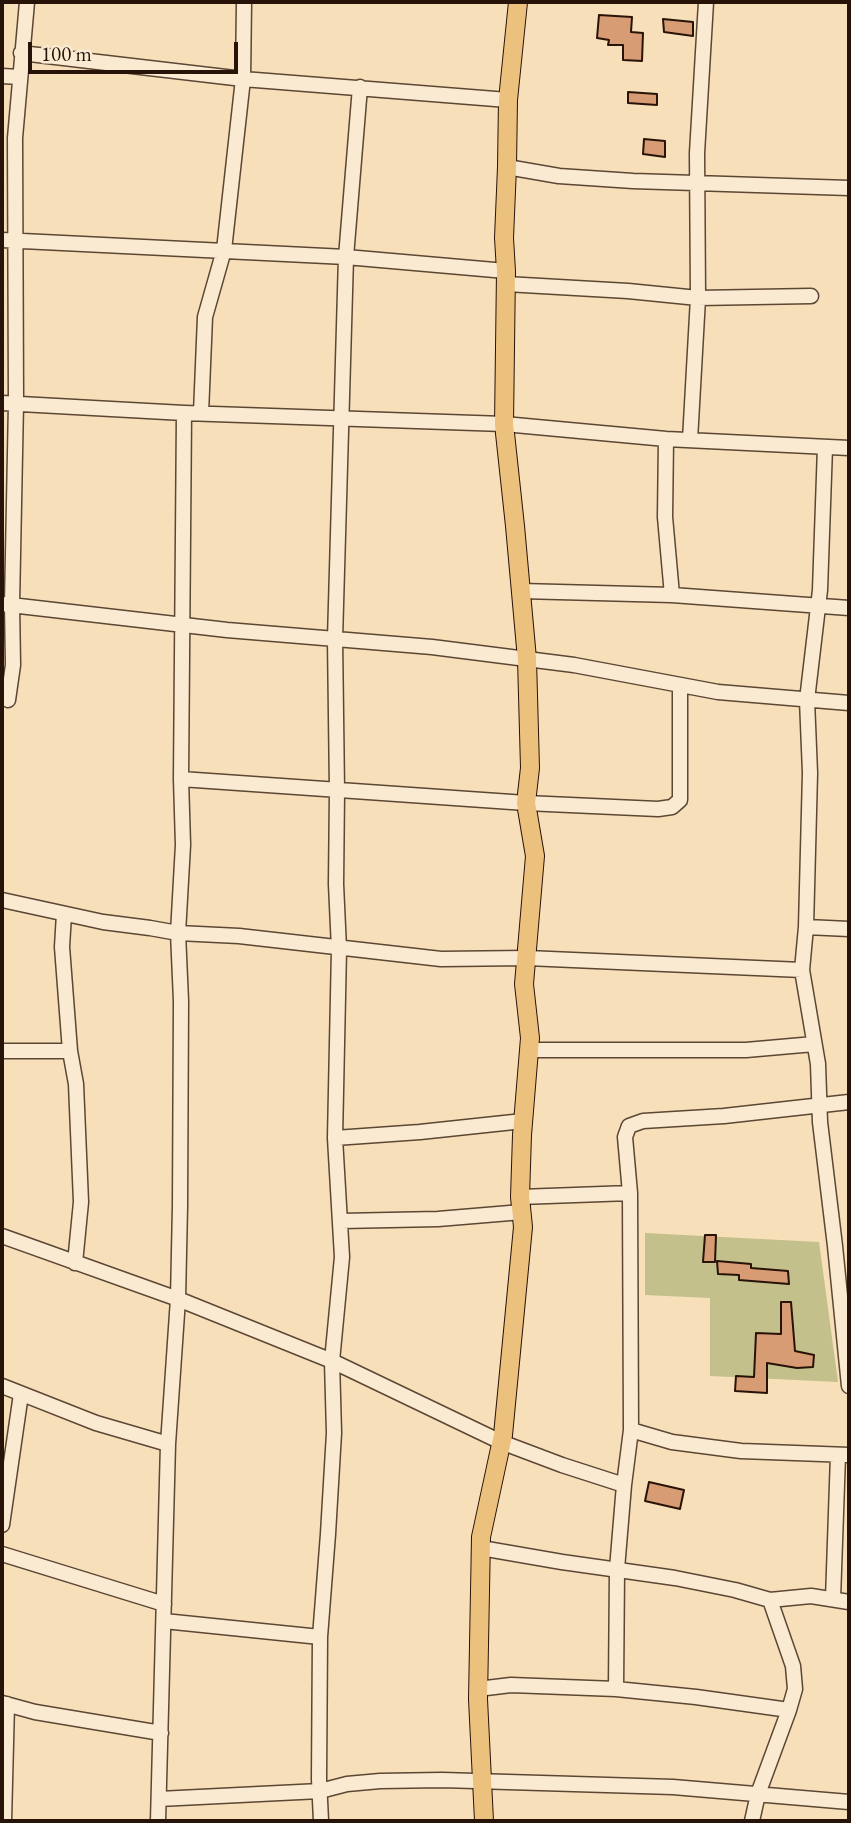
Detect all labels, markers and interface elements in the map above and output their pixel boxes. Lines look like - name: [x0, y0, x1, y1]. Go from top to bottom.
- scale bar: [32, 28, 242, 72]
- text: 100 m: [41, 40, 92, 67]

